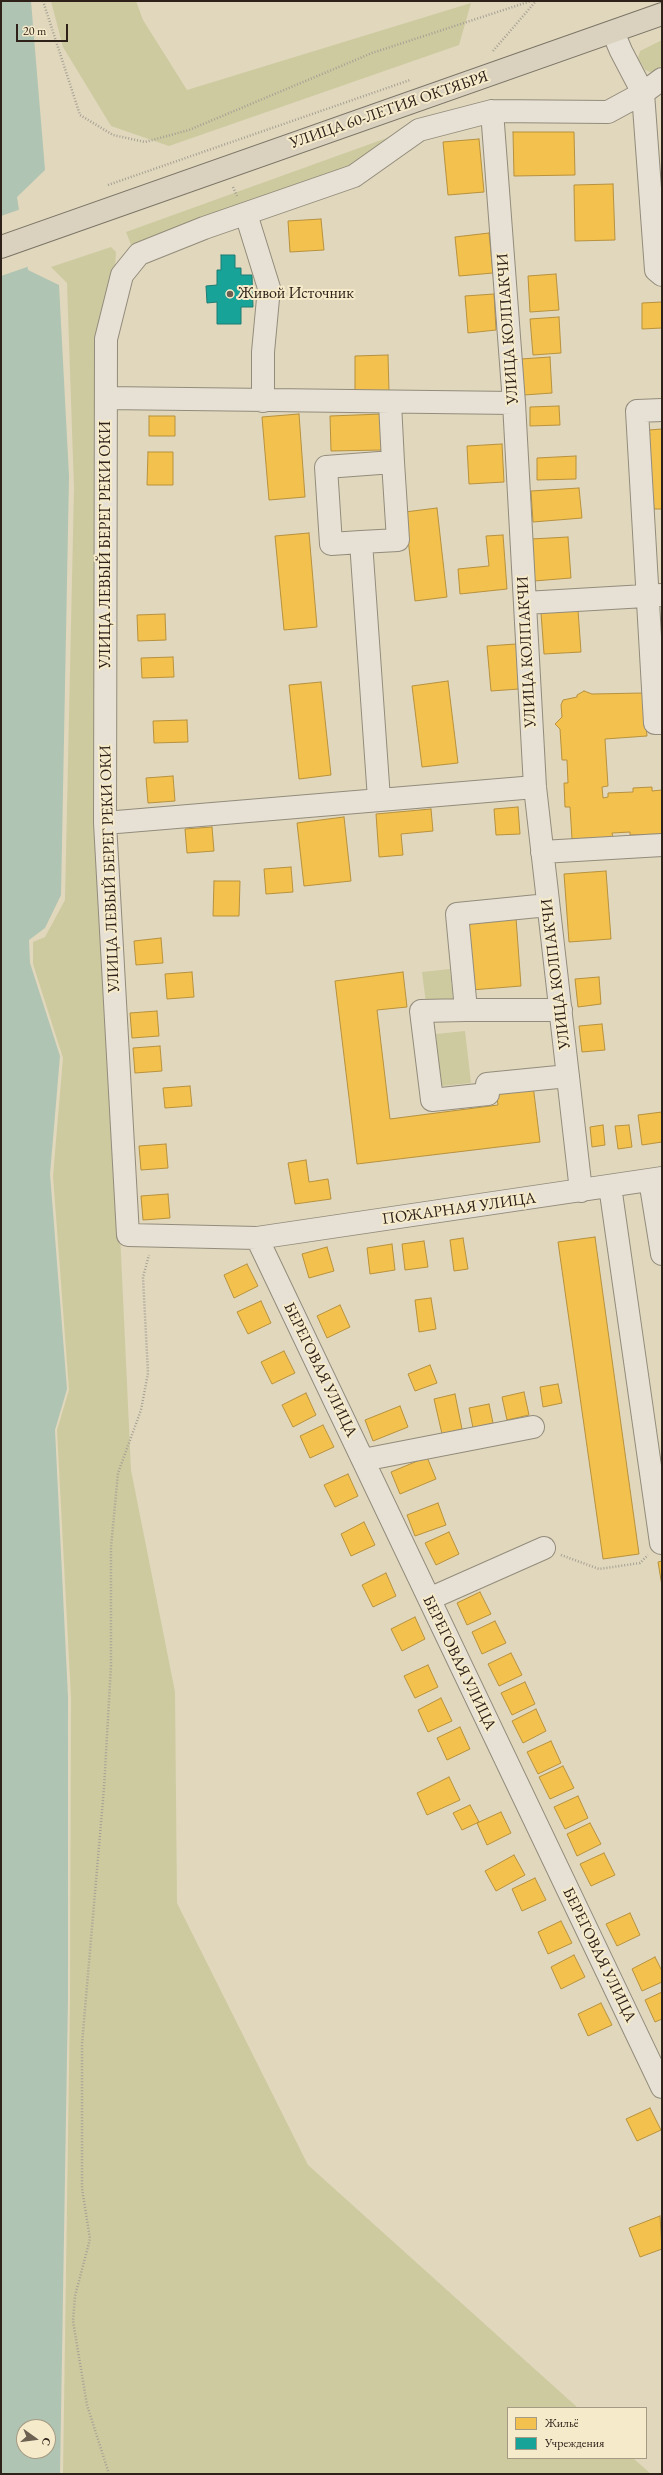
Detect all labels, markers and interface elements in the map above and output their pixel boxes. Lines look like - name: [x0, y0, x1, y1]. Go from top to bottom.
- scale bar: [18, 16, 70, 42]
- text: 20 m: [23, 23, 46, 39]
- street label: УЛИЦА 60-ЛЕТИЯ ОКТЯБРЯ: [287, 67, 491, 153]
- street label: УЛИЦА КОЛПАКЧИ: [493, 253, 523, 405]
- place label: Живой Источник: [238, 284, 354, 304]
- marker: Живой Источник: [225, 289, 235, 299]
- street label: УЛИЦА ЛЕВЫЙ БЕРЕГ РЕКИ ОКИ: [96, 421, 116, 669]
- street label: УЛИЦА КОЛПАКЧИ: [513, 576, 541, 728]
- street label: УЛИЦА ЛЕВЫЙ БЕРЕГ РЕКИ ОКИ: [96, 745, 124, 993]
- street label: УЛИЦА КОЛПАКЧИ: [537, 898, 575, 1050]
- street label: ПОЖАРНАЯ УЛИЦА: [381, 1189, 537, 1229]
- street label: БЕРЕГОВАЯ УЛИЦА: [279, 1299, 361, 1441]
- street label: БЕРЕГОВАЯ УЛИЦА: [418, 1592, 500, 1734]
- street label: БЕРЕГОВАЯ УЛИЦА: [558, 1884, 640, 2026]
- legend: [507, 2407, 647, 2459]
- text: Жильё: [545, 2415, 578, 2431]
- north arrow: [16, 2419, 56, 2459]
- text: Учреждения: [545, 2435, 604, 2451]
- text: С: [39, 2436, 54, 2447]

